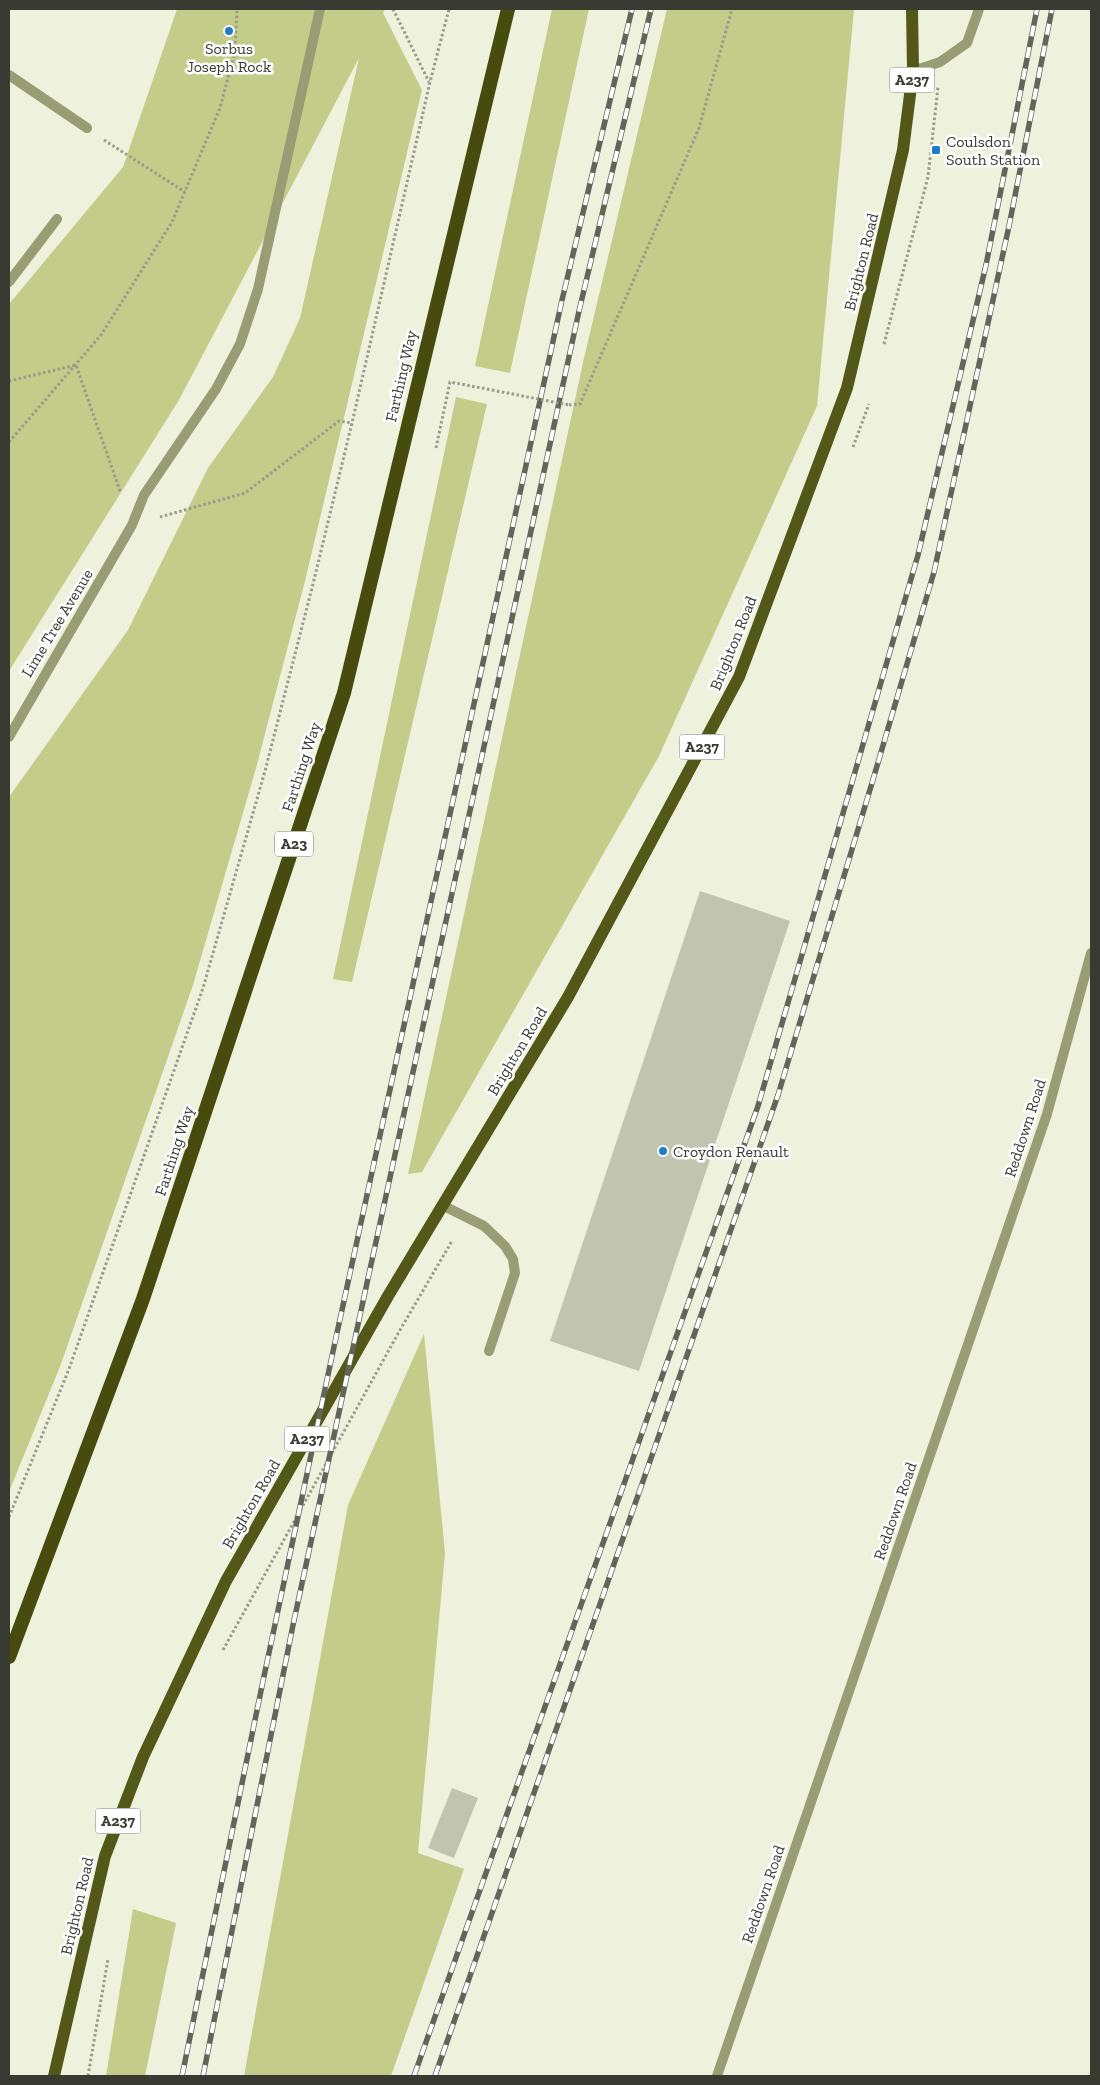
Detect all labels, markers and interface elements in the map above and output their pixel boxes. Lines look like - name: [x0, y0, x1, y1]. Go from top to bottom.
- marker: Sorbus Joseph Rock: [223, 25, 235, 37]
- place label: Sorbus Joseph Rock: [187, 39, 272, 76]
- road number: A237: [890, 68, 934, 92]
- place label: Coulsdon South Station: [946, 132, 1041, 169]
- marker: Coulsdon South Station: [930, 144, 942, 156]
- street label: Brighton Road: [840, 211, 882, 313]
- street label: Farthing Way: [381, 328, 421, 424]
- street label: Lime Tree Avenue: [17, 565, 97, 681]
- street label: Brighton Road: [705, 593, 761, 693]
- street label: Farthing Way: [278, 719, 325, 814]
- road number: A237: [680, 734, 724, 760]
- road number: A23: [275, 832, 313, 856]
- street label: Brighton Road: [483, 1003, 551, 1099]
- street label: Reddown Road: [1000, 1076, 1050, 1180]
- street label: Farthing Way: [151, 1103, 198, 1198]
- place label: Croydon Renault: [673, 1142, 789, 1161]
- marker: Croydon Renault: [657, 1145, 669, 1157]
- road number: A237: [284, 1426, 330, 1452]
- street label: Brighton Road: [218, 1456, 284, 1552]
- street label: Reddown Road: [869, 1459, 921, 1562]
- road number: A237: [96, 1808, 140, 1834]
- street label: Reddown Road: [737, 1842, 789, 1945]
- street label: Brighton Road: [57, 1855, 98, 1957]

